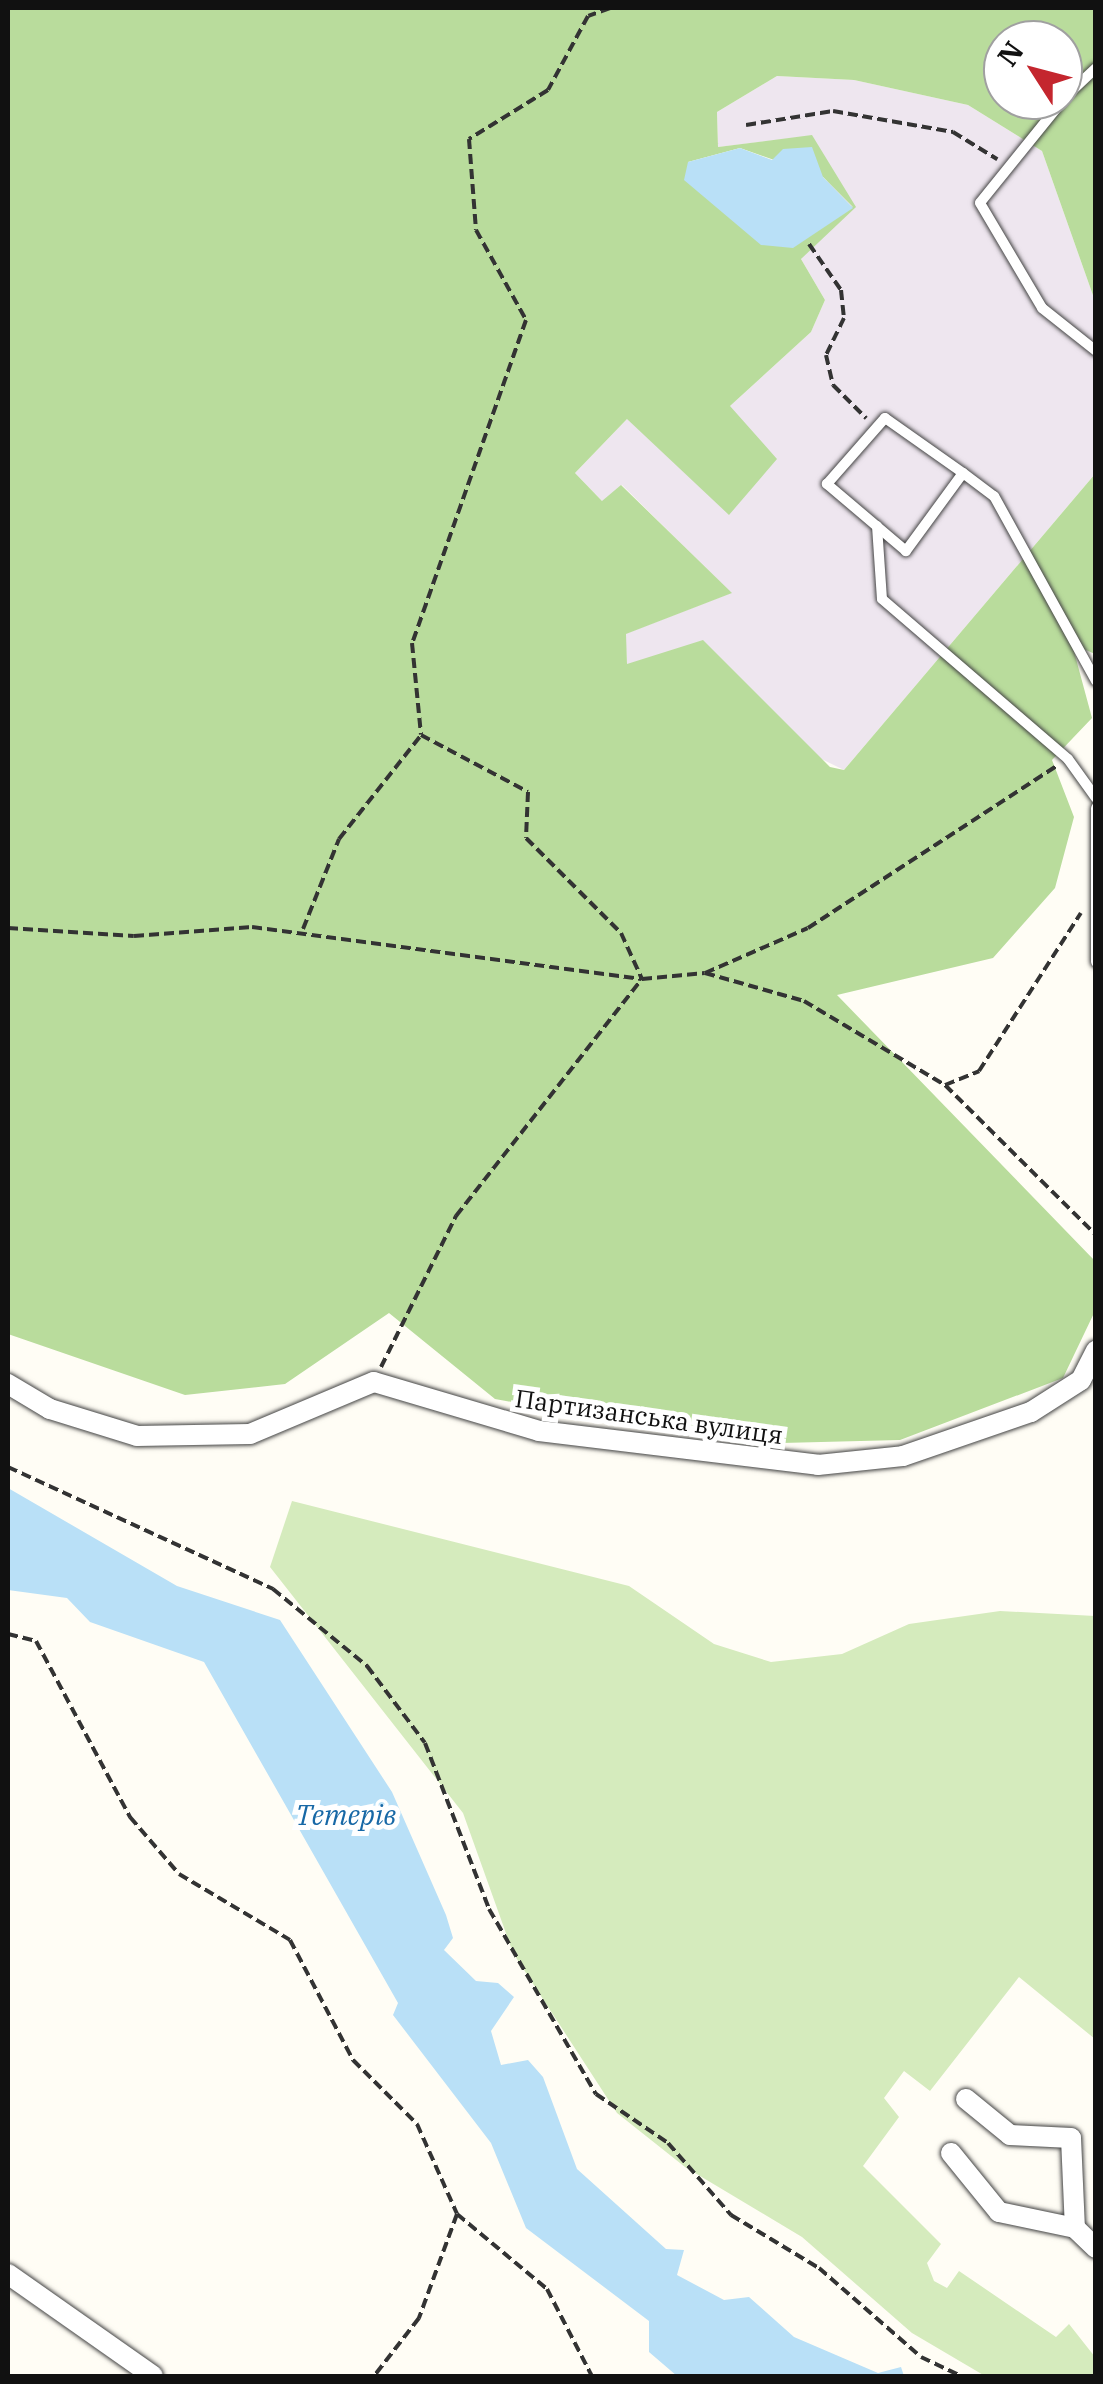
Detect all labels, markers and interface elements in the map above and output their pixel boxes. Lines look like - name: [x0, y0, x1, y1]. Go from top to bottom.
- north arrow: [983, 20, 1083, 120]
- text: N: [988, 33, 1031, 73]
- street label: Партизанська вулиця: [513, 1383, 785, 1451]
- water label: Тетерів: [295, 1798, 397, 1832]

